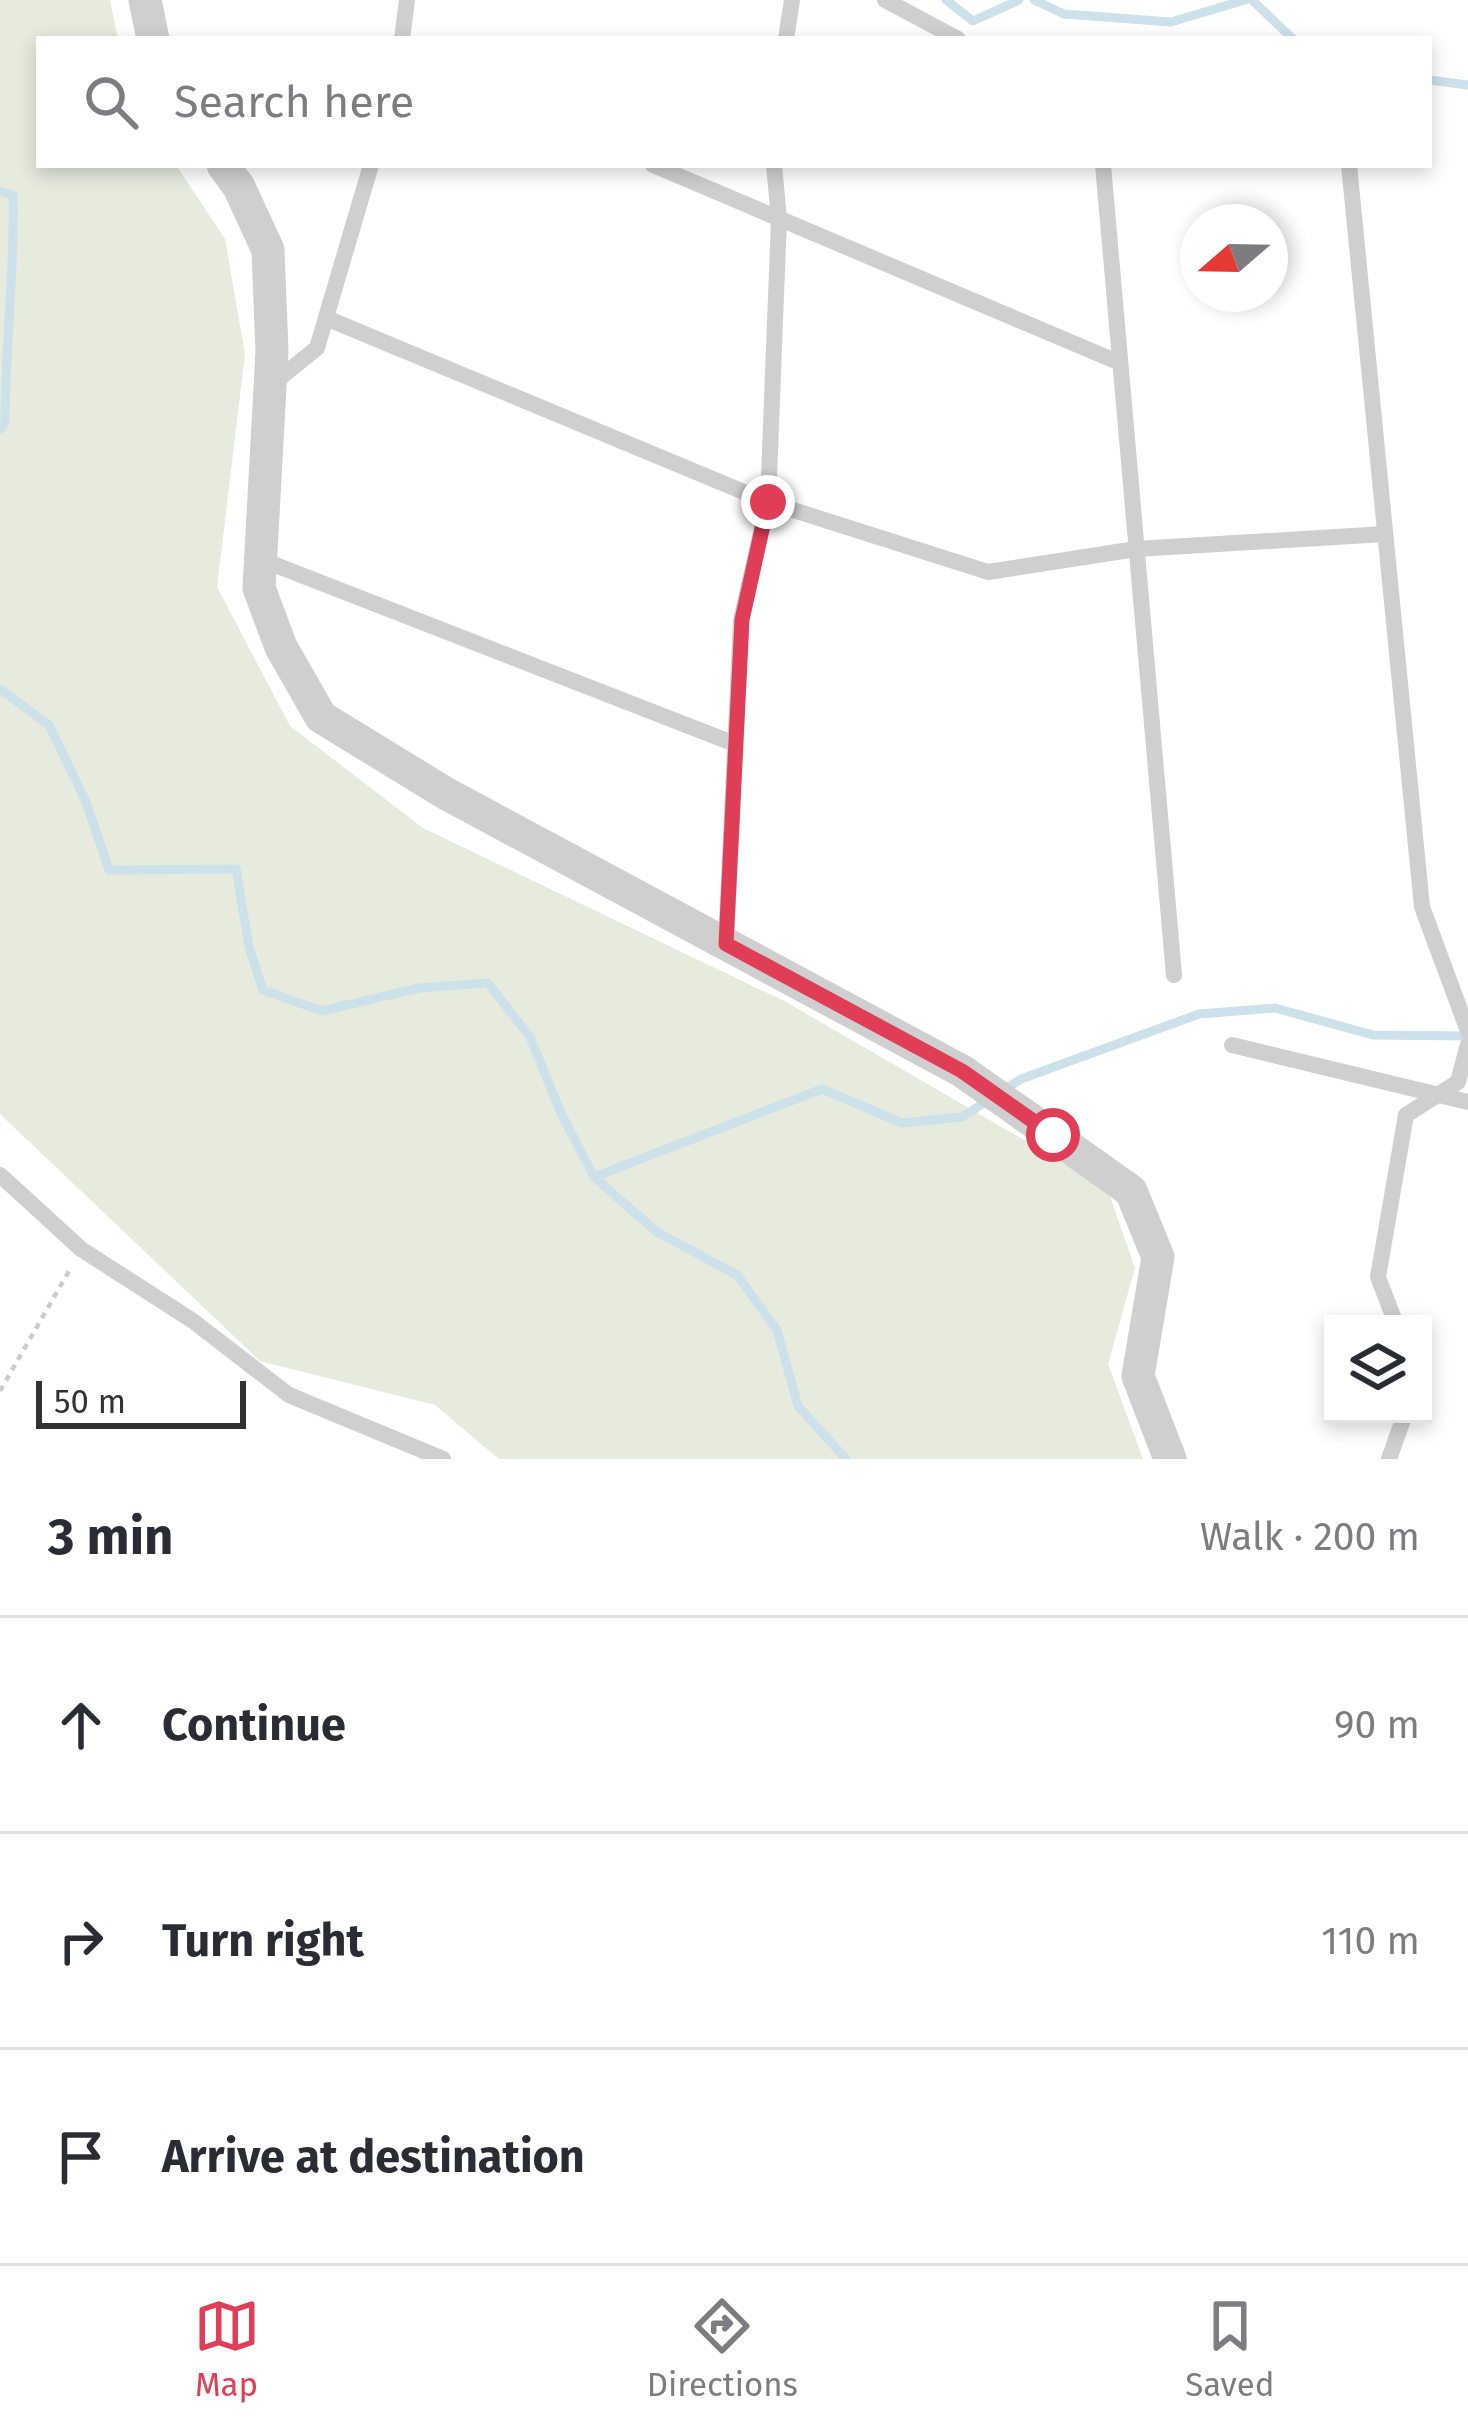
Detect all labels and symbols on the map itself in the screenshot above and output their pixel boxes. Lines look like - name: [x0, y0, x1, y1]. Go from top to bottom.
- north arrow: [1180, 204, 1288, 312]
- route end: [741, 475, 795, 529]
- route start: [1026, 1108, 1080, 1162]
- scale bar: [36, 1375, 246, 1428]

